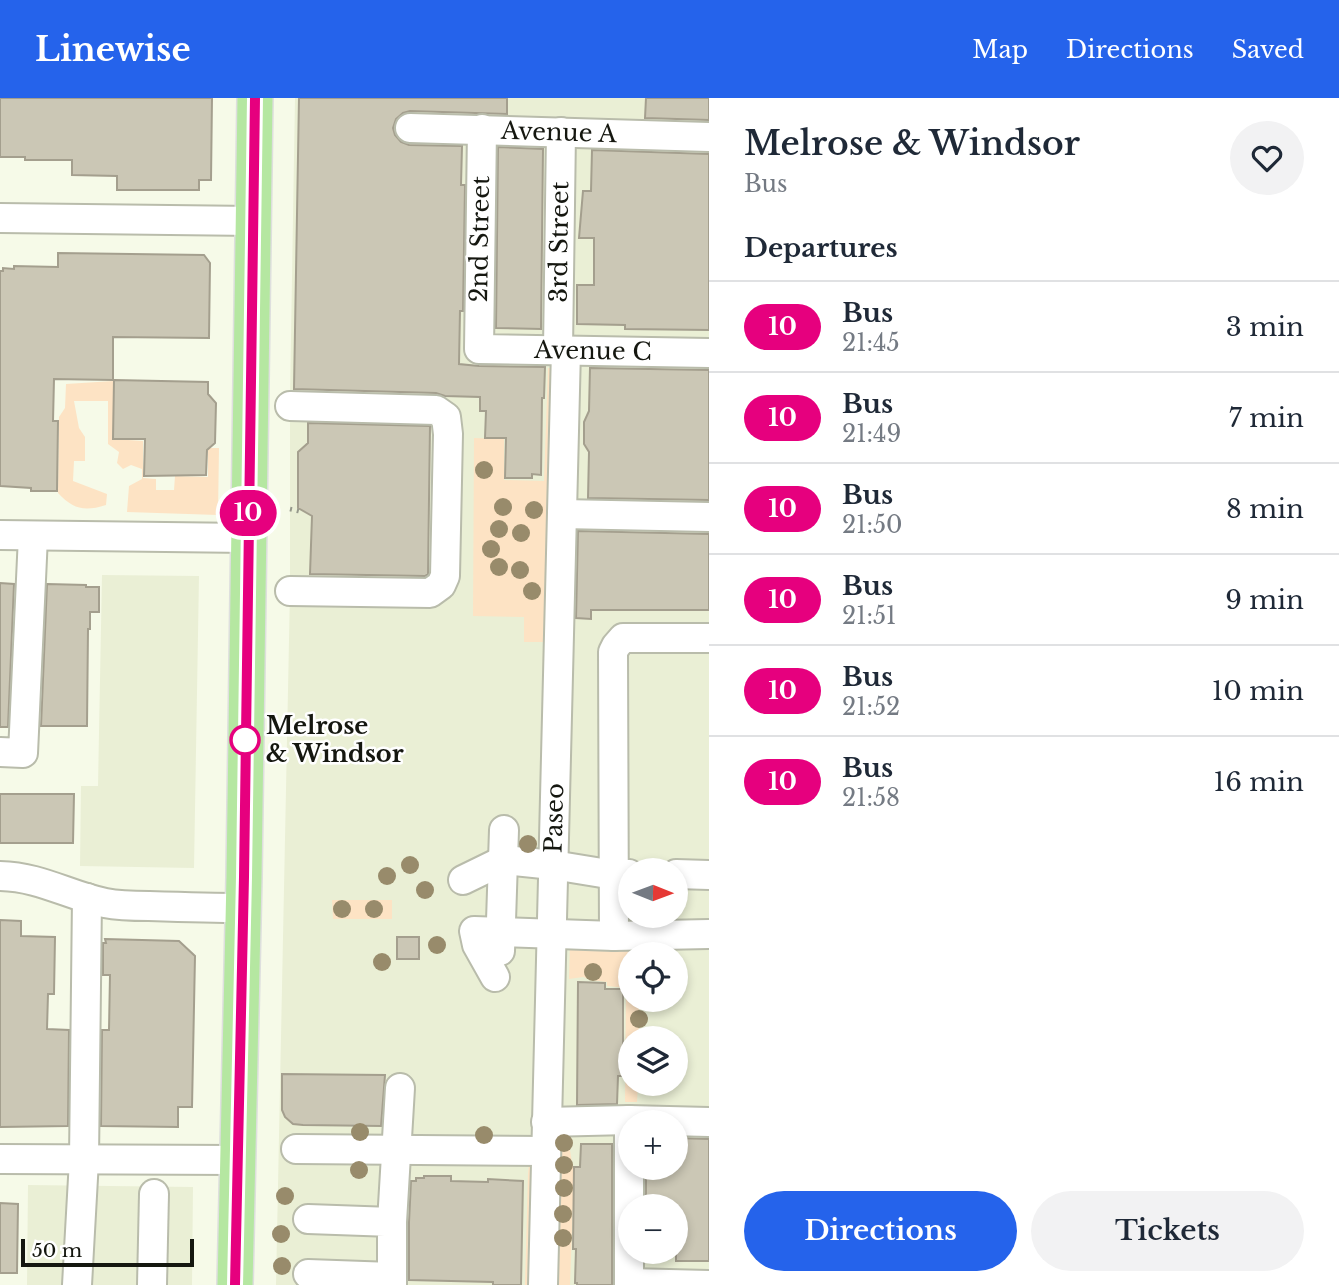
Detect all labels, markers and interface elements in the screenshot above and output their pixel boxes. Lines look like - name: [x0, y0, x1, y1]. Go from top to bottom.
- text: Linewise: [35, 29, 191, 70]
- text: Map: [972, 35, 1028, 64]
- text: Directions: [1066, 35, 1194, 64]
- text: Saved: [1232, 35, 1304, 64]
- street label: Avenue A: [500, 116, 618, 148]
- button: heart: [1230, 121, 1304, 195]
- text: Melrose & Windsor: [744, 123, 1080, 164]
- text: Bus: [744, 170, 787, 198]
- street label: 2nd Street: [464, 175, 495, 303]
- street label: 3rd Street: [544, 181, 574, 303]
- text: Departures: [744, 232, 898, 264]
- text: Bus: [842, 297, 893, 329]
- text: 3 min: [1226, 311, 1304, 343]
- text: 10: [768, 312, 797, 341]
- text: 21:45: [842, 329, 900, 357]
- street label: Avenue C: [533, 335, 652, 366]
- text: Bus: [842, 388, 893, 420]
- text: 7 min: [1229, 402, 1304, 434]
- text: 10: [768, 403, 797, 432]
- text: 21:49: [842, 420, 901, 448]
- text: Bus: [842, 479, 893, 511]
- line badge: 10: [216, 490, 280, 536]
- text: 8 min: [1226, 493, 1304, 525]
- text: 10: [768, 494, 797, 523]
- text: 10: [234, 498, 262, 527]
- text: 21:50: [842, 511, 902, 539]
- text: Bus: [842, 570, 893, 602]
- text: 9 min: [1225, 584, 1304, 616]
- text: 10: [768, 585, 797, 614]
- text: 21:51: [842, 602, 896, 630]
- text: Bus: [842, 661, 893, 693]
- text: 10 min: [1212, 675, 1304, 707]
- text: 10: [768, 676, 797, 705]
- text: 21:52: [842, 693, 900, 721]
- place label: Melrose & Windsor: [266, 711, 404, 768]
- marker: Melrose & Windsor: [230, 725, 260, 755]
- text: Bus: [842, 752, 893, 784]
- text: 16 min: [1214, 766, 1304, 798]
- text: 10: [768, 767, 797, 796]
- street label: Paseo: [539, 783, 569, 853]
- text: 21:58: [842, 784, 900, 812]
- north arrow: [618, 858, 688, 928]
- map controls: [618, 858, 688, 1264]
- button: locate: [618, 942, 688, 1012]
- button: layers: [618, 1026, 688, 1096]
- button: +: [618, 1110, 688, 1180]
- button: Directions: [744, 1191, 1017, 1271]
- button: Tickets: [1031, 1191, 1304, 1271]
- button: −: [618, 1194, 688, 1264]
- scale bar: [21, 1236, 194, 1268]
- text: 50 m: [32, 1239, 82, 1262]

